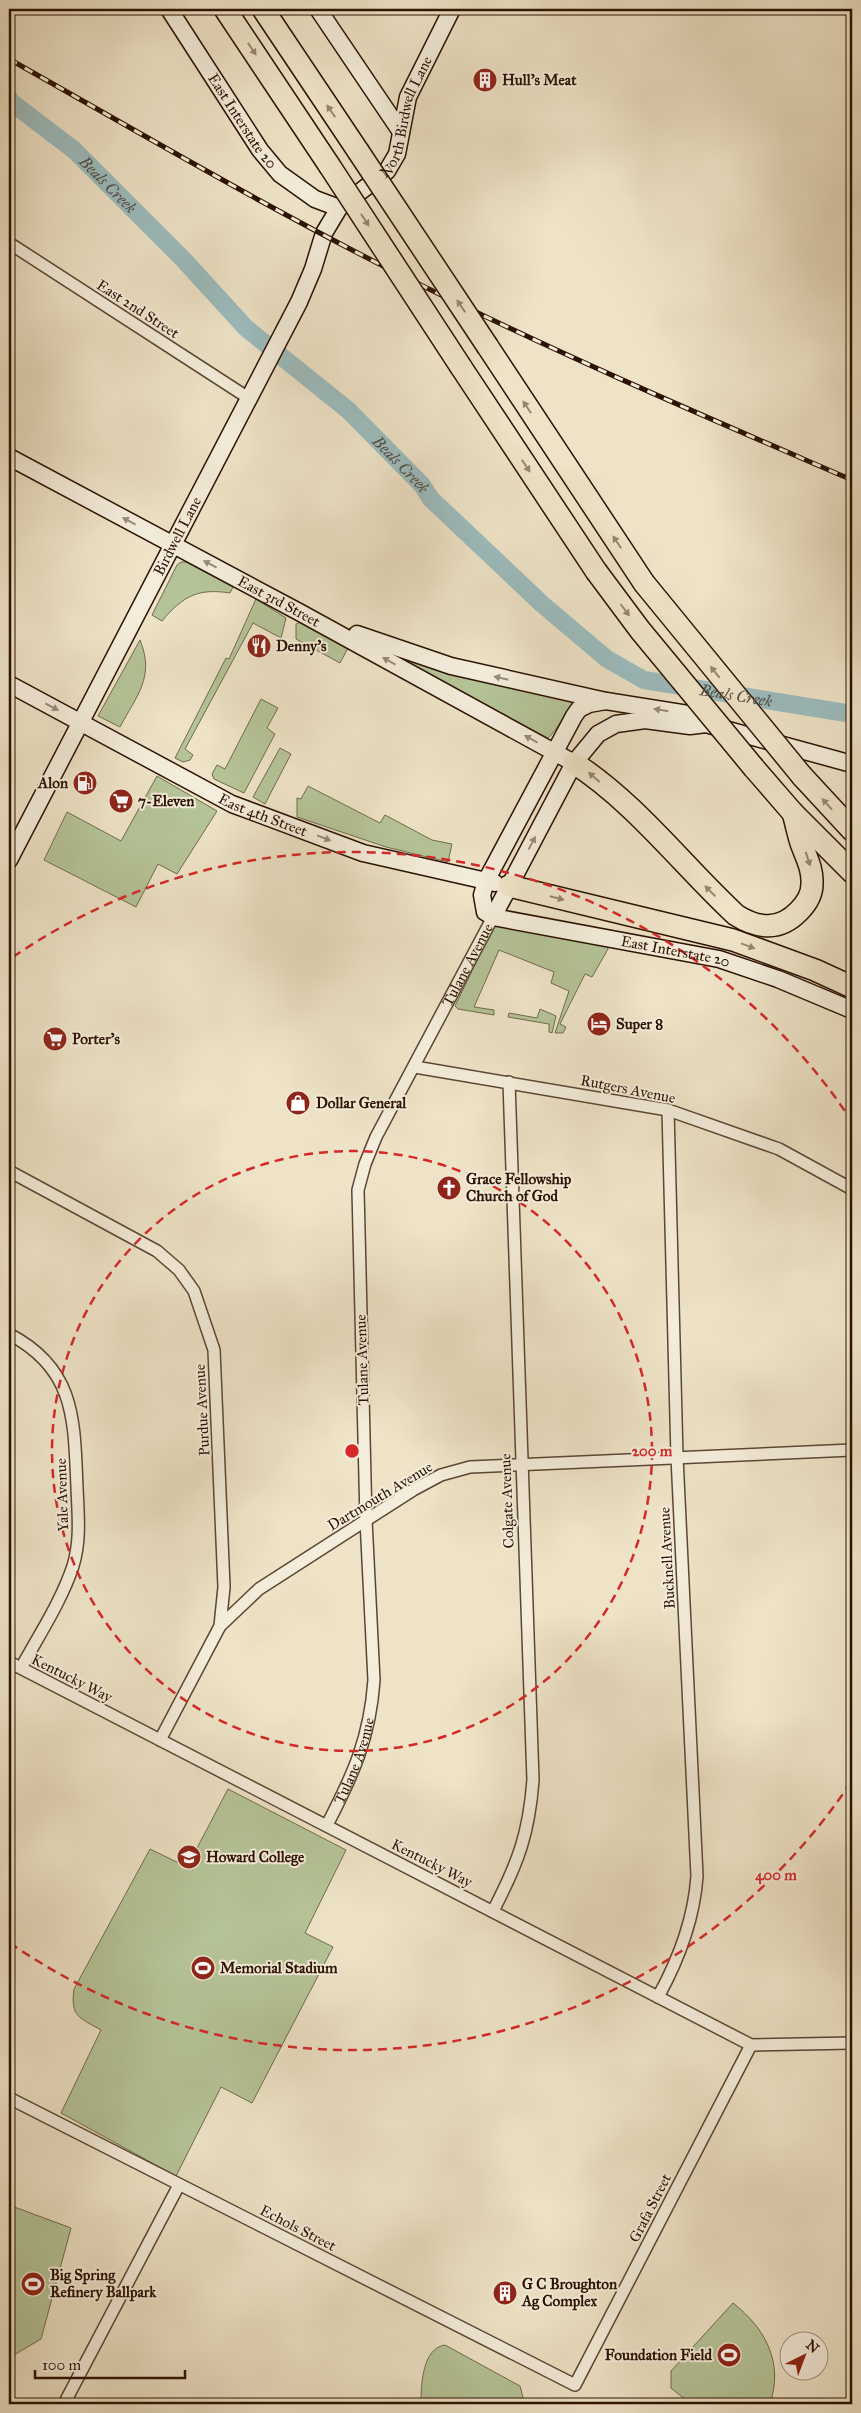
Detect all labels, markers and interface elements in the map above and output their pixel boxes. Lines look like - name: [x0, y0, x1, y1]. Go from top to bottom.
- one-way arrow: [247, 43, 257, 56]
- street label: North Birdwell Lane: [376, 53, 436, 182]
- building icon: Hull's Meat: [472, 67, 498, 93]
- street label: East Interstate 20: [204, 70, 281, 172]
- place label: Hull's Meat: [502, 71, 577, 89]
- one-way arrow: [326, 104, 336, 117]
- water label: Beals Creek: [75, 151, 141, 217]
- one-way arrow: [360, 214, 370, 227]
- street label: East 2nd Street: [93, 276, 183, 343]
- one-way arrow: [456, 299, 466, 313]
- one-way arrow: [522, 400, 532, 413]
- water label: Beals Creek: [368, 431, 434, 496]
- one-way arrow: [521, 459, 531, 473]
- street label: Birdwell Lane: [149, 494, 205, 579]
- one-way arrow: [122, 516, 136, 525]
- one-way arrow: [612, 535, 622, 549]
- one-way arrow: [203, 560, 217, 568]
- street label: East 3rd Street: [235, 572, 324, 631]
- one-way arrow: [620, 603, 630, 617]
- restaurant icon: Denny's: [246, 633, 272, 659]
- place label: Denny's: [276, 637, 327, 656]
- one-way arrow: [382, 657, 396, 665]
- one-way arrow: [710, 665, 721, 678]
- one-way arrow: [494, 674, 509, 682]
- water label: Beals Creek: [698, 680, 774, 710]
- one-way arrow: [45, 703, 59, 711]
- one-way arrow: [652, 705, 668, 713]
- one-way arrow: [524, 735, 539, 743]
- fuel station icon: Alon: [72, 770, 98, 796]
- one-way arrow: [588, 772, 601, 783]
- place label: Alon: [37, 774, 69, 792]
- supermarket icon: 7-Eleven: [108, 788, 134, 814]
- street label: East 4th Street: [215, 789, 310, 841]
- place label: 7-Eleven: [138, 792, 195, 810]
- one-way arrow: [821, 798, 833, 810]
- one-way arrow: [316, 835, 331, 842]
- one-way arrow: [528, 836, 536, 850]
- one-way arrow: [805, 852, 812, 867]
- one-way arrow: [704, 885, 716, 897]
- one-way arrow: [549, 894, 564, 902]
- street label: Tulane Avenue: [438, 920, 497, 1009]
- street label: East Interstate 20: [619, 932, 733, 971]
- one-way arrow: [741, 943, 756, 950]
- hotel icon: Super 8: [586, 1011, 612, 1037]
- place label: Super 8: [616, 1015, 663, 1034]
- supermarket icon: Porter's: [42, 1026, 68, 1052]
- place label: Porter's: [72, 1030, 120, 1048]
- street label: Rutgers Avenue: [579, 1071, 677, 1107]
- shop icon: Dollar General: [285, 1090, 311, 1116]
- place label: Dollar General: [316, 1094, 407, 1112]
- place label: Grace Fellowship Church of God: [466, 1170, 572, 1205]
- church icon: Grace Fellowship Church of God: [436, 1175, 462, 1201]
- street label: Tulane Avenue: [351, 1314, 373, 1406]
- street label: Purdue Avenue: [191, 1364, 213, 1456]
- centre of rings: [343, 1442, 361, 1460]
- text: 200 m: [632, 1442, 673, 1460]
- street label: Colgate Avenue: [496, 1453, 518, 1549]
- street label: Yale Avenue: [52, 1458, 72, 1532]
- street label: Dartmouth Avenue: [324, 1458, 436, 1534]
- street label: Bucknell Avenue: [655, 1507, 679, 1609]
- street label: Kentucky Way: [29, 1650, 116, 1707]
- street label: Tulane Avenue: [330, 1716, 378, 1807]
- street label: Kentucky Way: [389, 1835, 476, 1892]
- school or university icon: Howard College: [176, 1844, 202, 1870]
- place label: Howard College: [206, 1848, 305, 1867]
- text: 400 m: [755, 1866, 797, 1885]
- sports icon: Memorial Stadium: [190, 1955, 216, 1981]
- place label: Memorial Stadium: [220, 1959, 338, 1977]
- street label: Grafa Street: [625, 2170, 675, 2245]
- street label: Echols Street: [257, 2201, 340, 2255]
- place label: Big Spring Refinery Ballpark: [50, 2266, 157, 2302]
- sports icon: Big Spring Refinery Ballpark: [20, 2271, 46, 2297]
- place label: G C Broughton Ag Complex: [521, 2275, 618, 2311]
- building icon: G C Broughton Ag Complex: [492, 2280, 518, 2306]
- north arrow: [778, 2330, 828, 2380]
- text: N: [802, 2336, 823, 2357]
- sports icon: Foundation Field: [716, 2342, 742, 2368]
- place label: Foundation Field: [605, 2346, 712, 2364]
- scale bar: [35, 2348, 185, 2380]
- text: 100 m: [42, 2356, 82, 2374]

